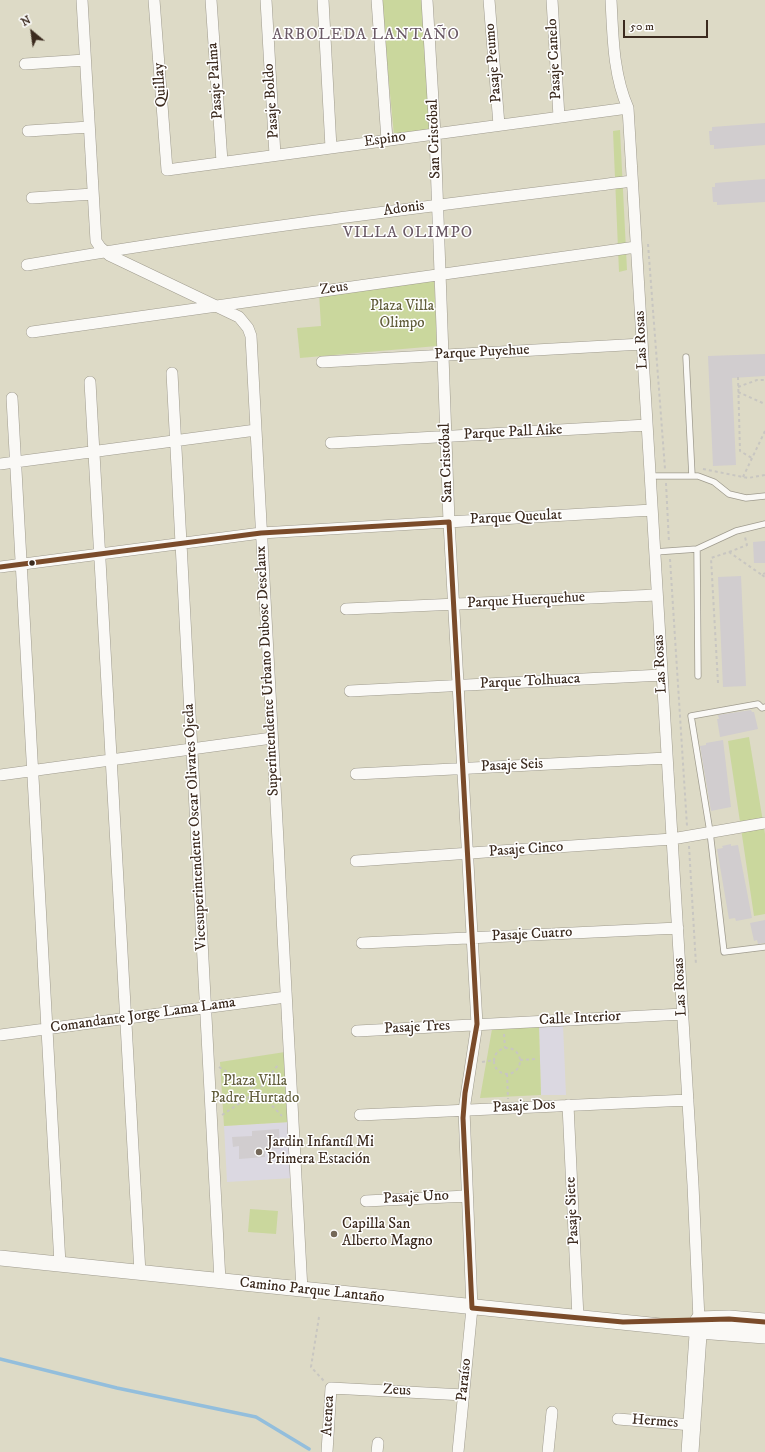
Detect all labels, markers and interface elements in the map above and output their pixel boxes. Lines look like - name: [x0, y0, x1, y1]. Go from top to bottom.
- north arrow: [12, 12, 52, 52]
- scale bar: [625, 12, 710, 38]
- text: N: [19, 13, 34, 30]
- street label: Pasaje Canelo: [544, 18, 566, 100]
- text: 50 m: [630, 19, 654, 34]
- street label: Pasaje Peumo: [482, 22, 506, 104]
- district label: ARBOLEDA LANTAÑO: [272, 26, 460, 46]
- street label: Pasaje Palma: [204, 42, 228, 120]
- street label: Quillay: [150, 62, 172, 108]
- street label: Pasaje Boldo: [260, 63, 284, 139]
- street label: San Cristóbal: [425, 99, 445, 179]
- street label: Espino: [363, 128, 407, 152]
- street label: Adonis: [382, 197, 426, 221]
- district label: VILLA OLIMPO: [343, 224, 473, 244]
- street label: Zeus: [319, 278, 349, 300]
- park label: Plaza Villa Olimpo: [370, 298, 434, 333]
- street label: Las Rosas: [631, 310, 653, 370]
- street label: Parque Puyehue: [434, 342, 530, 364]
- street label: Parque Pall Aike: [463, 421, 563, 445]
- street label: San Cristóbal: [437, 423, 457, 503]
- street label: Parque Queulat: [469, 507, 563, 529]
- street label: Superintendente Urbano Dubosc Desclaux: [252, 545, 284, 797]
- unlabelled marker: [27, 558, 37, 568]
- street label: Parque Huerquehue: [467, 589, 585, 613]
- street label: Las Rosas: [650, 634, 672, 694]
- street label: Parque Tolhuaca: [479, 670, 581, 694]
- street label: Vicesuperintendente Oscar Olivares Ojeda: [181, 703, 211, 951]
- street label: Pasaje Seis: [480, 755, 544, 777]
- street label: Pasaje Cinco: [488, 838, 564, 862]
- street label: Pasaje Cuatro: [491, 924, 573, 946]
- street label: Las Rosas: [670, 957, 692, 1017]
- street label: Comandante Jorge Lama Lama: [49, 994, 237, 1038]
- street label: Calle Interior: [539, 1008, 621, 1030]
- street label: Pasaje Tres: [384, 1017, 450, 1039]
- park label: Plaza Villa Padre Hurtado: [211, 1073, 299, 1108]
- street label: Pasaje Dos: [492, 1096, 556, 1118]
- place label: Jardin Infantíl Mi Primera Estación: [267, 1134, 374, 1169]
- marker: Jardin Infantíl Mi Primera Estación: [254, 1147, 264, 1157]
- street label: Pasaje Siete: [562, 1176, 584, 1246]
- street label: Pasaje Uno: [383, 1187, 449, 1209]
- place label: Capilla San Alberto Magno: [342, 1216, 433, 1251]
- marker: Capilla San Alberto Magno: [329, 1229, 339, 1239]
- street label: Camino Parque Lantaño: [239, 1274, 385, 1308]
- street label: Paraíso: [454, 1358, 476, 1402]
- street label: Zeus: [382, 1381, 412, 1401]
- street label: Atenea: [319, 1395, 339, 1437]
- street label: Hermes: [631, 1411, 679, 1433]

